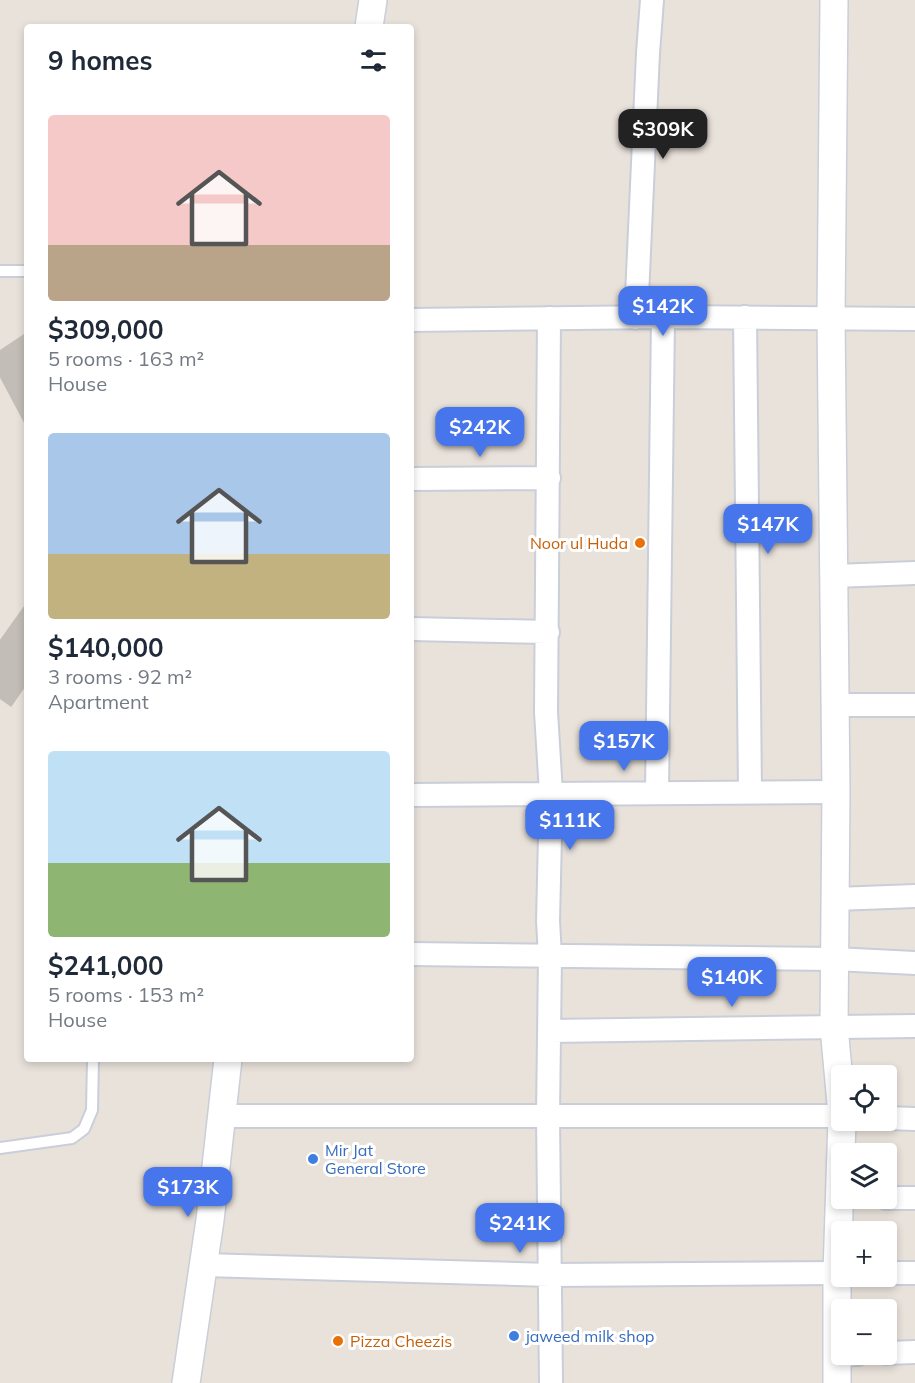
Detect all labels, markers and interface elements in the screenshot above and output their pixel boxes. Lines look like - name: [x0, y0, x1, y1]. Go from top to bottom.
- text: 9 homes: [48, 44, 152, 77]
- icon: filters: [357, 44, 390, 77]
- pin: $309K: [621, 109, 705, 160]
- text: $309K: [632, 116, 694, 141]
- icon: home: [165, 154, 273, 262]
- pin: $142K: [621, 286, 705, 337]
- text: $142K: [632, 293, 694, 318]
- text: $309,000: [48, 313, 164, 346]
- text: 5 rooms · 163 m²: [48, 346, 204, 371]
- text: House: [48, 371, 107, 396]
- pin: $242K: [438, 407, 522, 458]
- text: $242K: [449, 414, 511, 439]
- icon: home: [165, 472, 273, 580]
- pin: $147K: [726, 504, 810, 555]
- text: $147K: [737, 511, 799, 536]
- place label: Noor ul Huda: [530, 533, 628, 553]
- marker: Noor ul Huda: [633, 536, 647, 550]
- text: $140,000: [48, 631, 164, 664]
- text: 3 rooms · 92 m²: [48, 664, 192, 689]
- text: Apartment: [48, 689, 149, 714]
- pin: $157K: [582, 721, 666, 772]
- text: $157K: [593, 728, 655, 753]
- icon: home: [165, 790, 273, 898]
- pin: $111K: [528, 800, 612, 851]
- text: $111K: [539, 807, 601, 832]
- text: $241,000: [48, 949, 164, 982]
- pin: $140K: [690, 957, 774, 1008]
- text: $140K: [701, 964, 763, 989]
- text: 5 rooms · 153 m²: [48, 982, 204, 1007]
- text: House: [48, 1007, 107, 1032]
- map controls: [831, 1065, 897, 1365]
- button: locate: [831, 1065, 897, 1131]
- place label: Mir Jat General Store: [325, 1140, 426, 1178]
- button: layers: [831, 1143, 897, 1209]
- marker: Mir Jat General Store: [306, 1152, 320, 1166]
- pin: $173K: [146, 1167, 230, 1218]
- text: $173K: [157, 1174, 219, 1199]
- pin: $241K: [478, 1203, 562, 1254]
- text: $241K: [489, 1210, 551, 1235]
- button: +: [831, 1221, 897, 1287]
- button: −: [831, 1299, 897, 1365]
- place label: jaweed milk shop: [525, 1326, 654, 1346]
- marker: jaweed milk shop: [507, 1329, 521, 1343]
- place label: Pizza Cheezis: [350, 1331, 452, 1351]
- marker: Pizza Cheezis: [331, 1334, 345, 1348]

